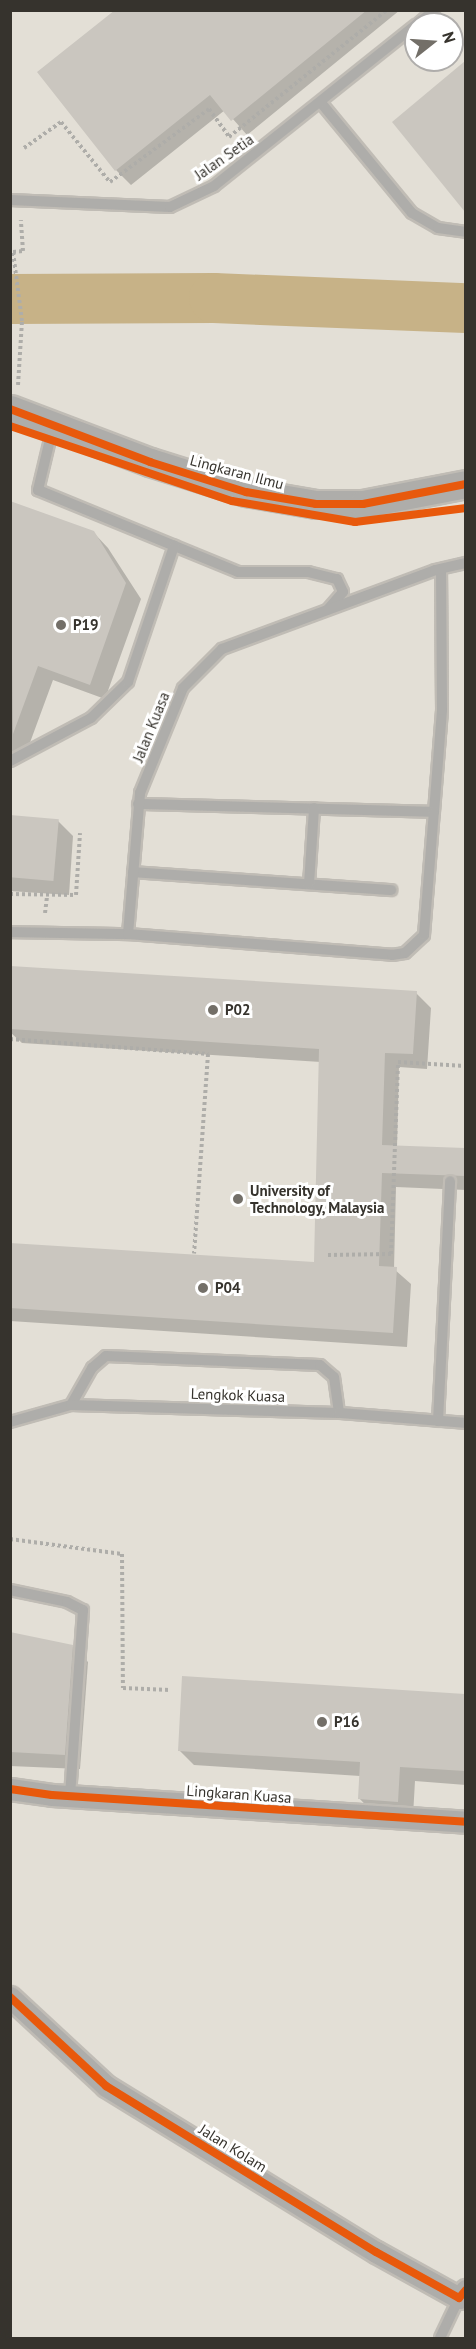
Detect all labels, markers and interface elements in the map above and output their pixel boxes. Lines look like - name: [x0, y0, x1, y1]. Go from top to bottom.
- north arrow: [404, 12, 464, 72]
- text: N: [438, 29, 460, 45]
- street label: Jalan Setia: [191, 130, 257, 184]
- street label: Lingkaran Ilmu: [188, 451, 286, 493]
- place label: P19: [73, 616, 99, 634]
- marker: P19: [54, 618, 68, 632]
- street label: Jalan Kuasa: [129, 689, 173, 765]
- place label: P02: [225, 1001, 251, 1019]
- marker: P02: [206, 1003, 220, 1017]
- place label: University of Technology, Malaysia: [250, 1181, 385, 1216]
- marker: University of Technology, Malaysia: [231, 1192, 245, 1206]
- place label: P04: [215, 1279, 241, 1297]
- marker: P04: [196, 1281, 210, 1295]
- street label: Lengkok Kuasa: [190, 1384, 286, 1406]
- place label: P16: [334, 1713, 360, 1731]
- marker: P16: [315, 1715, 329, 1729]
- street label: Lingkaran Kuasa: [186, 1781, 292, 1807]
- street label: Jalan Kolam: [196, 2120, 270, 2176]

